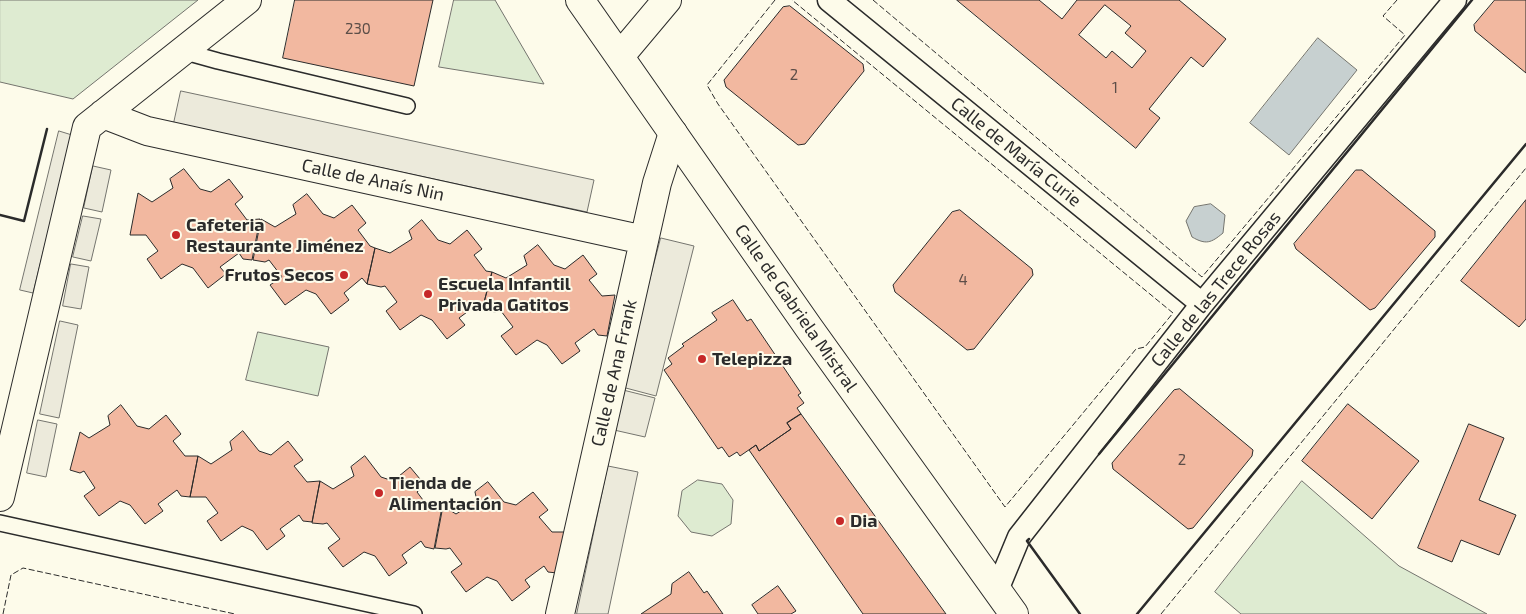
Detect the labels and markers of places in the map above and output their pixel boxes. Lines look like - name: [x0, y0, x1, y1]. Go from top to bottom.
- place label: Cafeteria Restaurante Jiménez: [186, 214, 364, 256]
- marker: Cafeteria Restaurante Jiménez: [170, 229, 182, 241]
- place label: Frutos Secos: [224, 264, 334, 286]
- marker: Frutos Secos: [338, 269, 350, 281]
- place label: Escuela Infantil Privada Gatitos: [438, 273, 571, 316]
- marker: Escuela Infantil Privada Gatitos: [422, 288, 434, 300]
- place label: Telepizza: [712, 348, 792, 370]
- marker: Telepizza: [696, 353, 708, 365]
- place label: Tienda de Alimentación: [389, 472, 502, 514]
- marker: Tienda de Alimentación: [373, 487, 385, 499]
- place label: Dia: [850, 510, 878, 532]
- marker: Dia: [834, 515, 846, 527]

